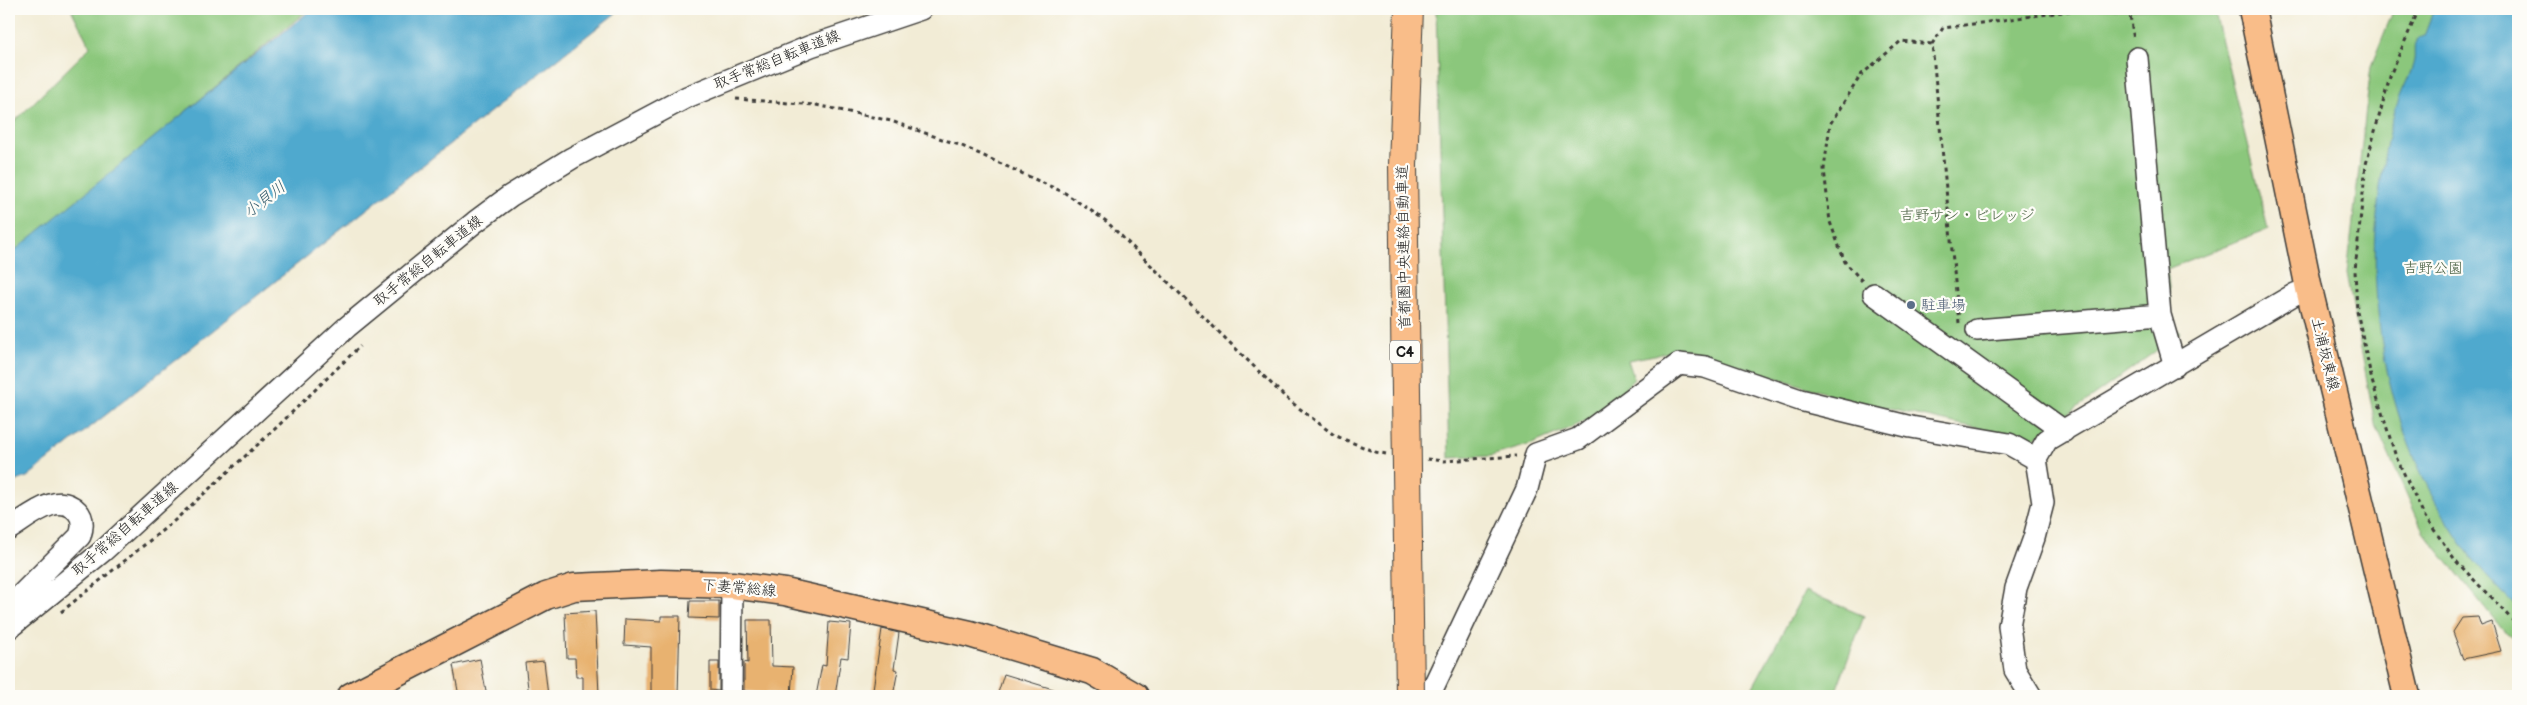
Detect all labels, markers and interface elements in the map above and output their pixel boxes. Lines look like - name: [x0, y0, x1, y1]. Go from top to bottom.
- street label: 取手常総自転車道線: [711, 26, 843, 94]
- street label: 首都圏中央連絡自動車道: [1393, 164, 1415, 330]
- water label: 小貝川: [240, 178, 290, 222]
- park label: 吉野サン・ビレッジ: [1899, 206, 2035, 225]
- street label: 取手常総自転車道線: [370, 211, 486, 311]
- park label: 吉野公園: [2403, 259, 2463, 278]
- place label: 駐車場: [1921, 296, 1966, 315]
- marker: 駐車場: [1905, 299, 1917, 311]
- street label: 土浦坂東線: [2307, 315, 2343, 393]
- road number: C4: [1390, 341, 1420, 364]
- street label: 取手常総自転車道線: [68, 478, 182, 580]
- street label: 下妻常総線: [701, 575, 777, 601]

